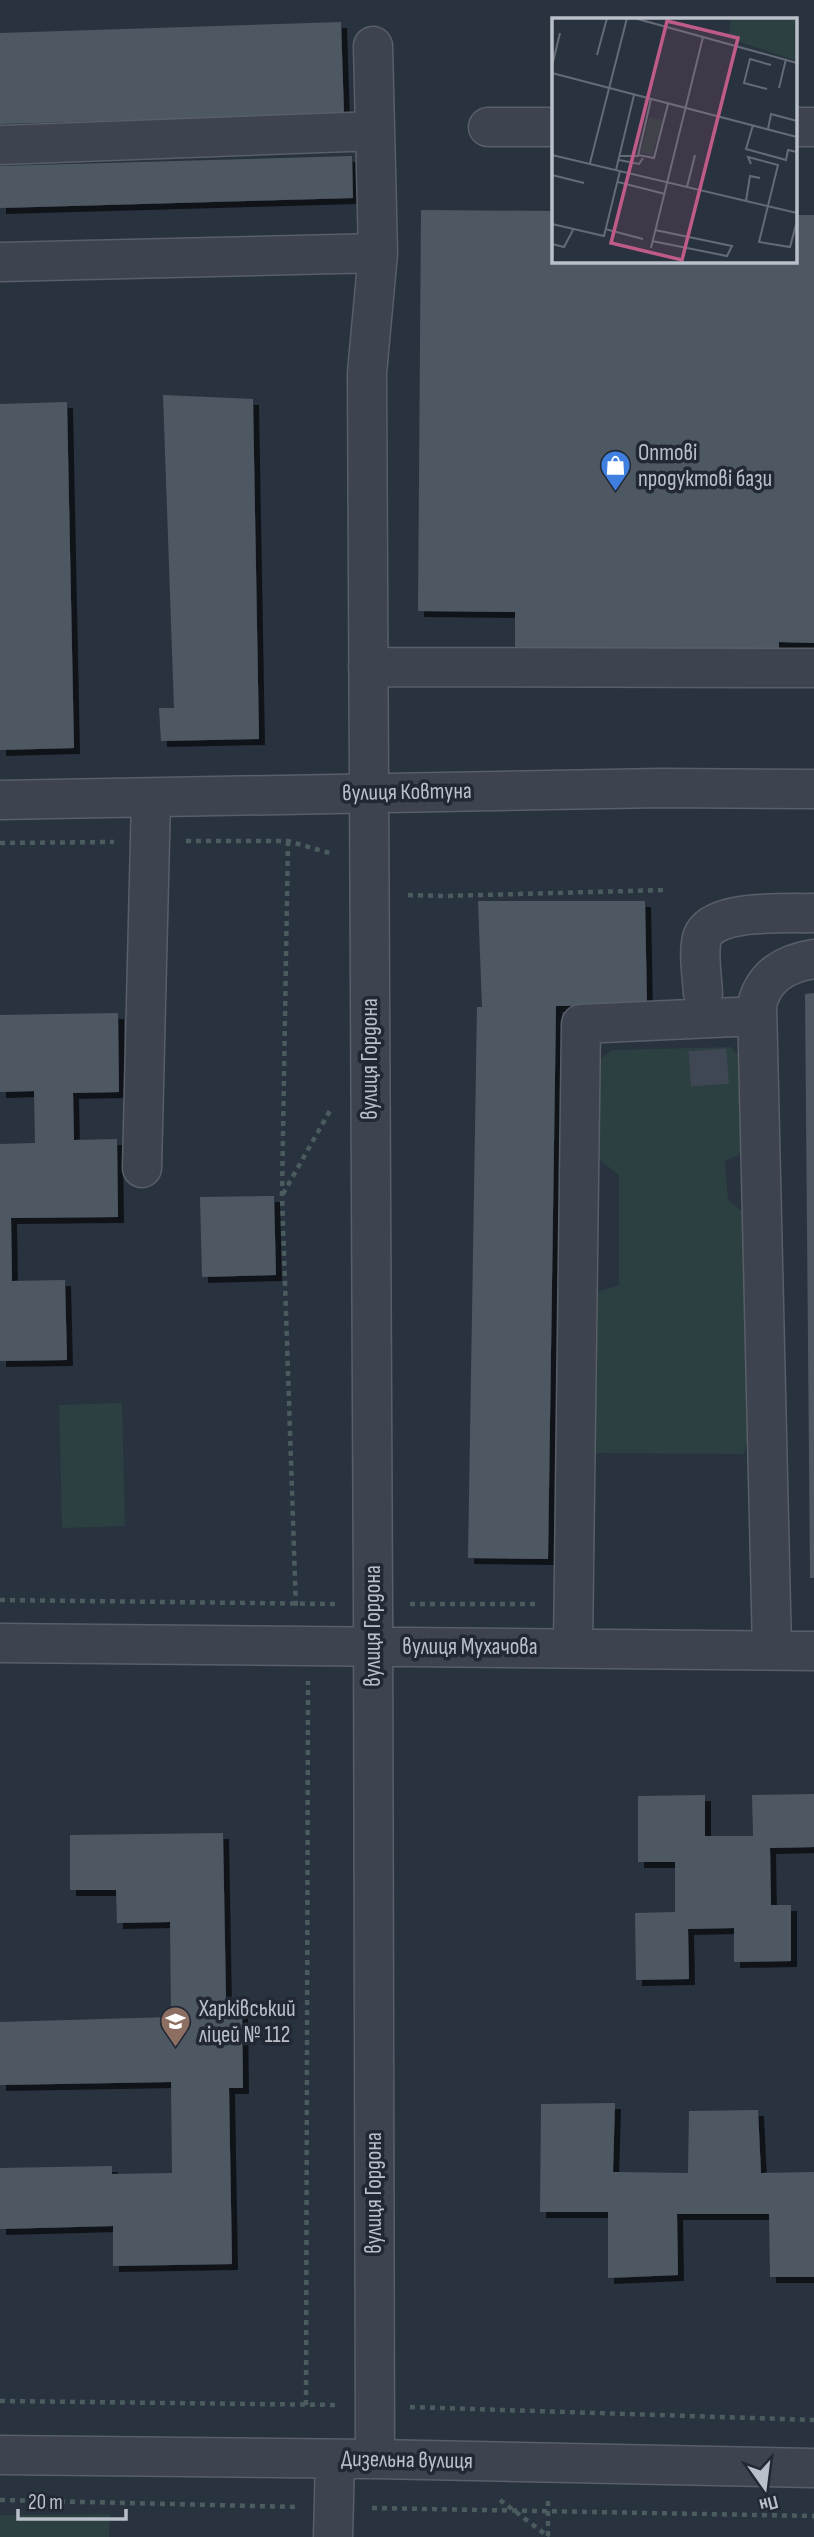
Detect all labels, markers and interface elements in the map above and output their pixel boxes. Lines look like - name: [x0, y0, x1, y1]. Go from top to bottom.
- inset map: [552, 18, 796, 262]
- place label: Оптові продуктові бази: [638, 439, 772, 493]
- shop icon: Оптові продуктові бази: [598, 449, 632, 493]
- street label: вулиця Ковтуна: [342, 777, 472, 807]
- street label: вулиця Гордона: [356, 998, 384, 1120]
- street label: вулиця Гордона: [359, 1565, 387, 1687]
- street label: вулиця Мухачова: [402, 1633, 538, 1661]
- place label: Харківський ліцей № 112: [198, 1995, 296, 2049]
- school or university icon: Харківський ліцей № 112: [159, 2005, 193, 2049]
- street label: вулиця Гордона: [360, 2132, 388, 2254]
- street label: Дизельна вулиця: [341, 2445, 473, 2475]
- north arrow: [730, 2453, 800, 2523]
- scale bar: [18, 2478, 126, 2522]
- text: 20 m: [28, 2490, 63, 2515]
- text: Пн: [757, 2490, 780, 2516]

